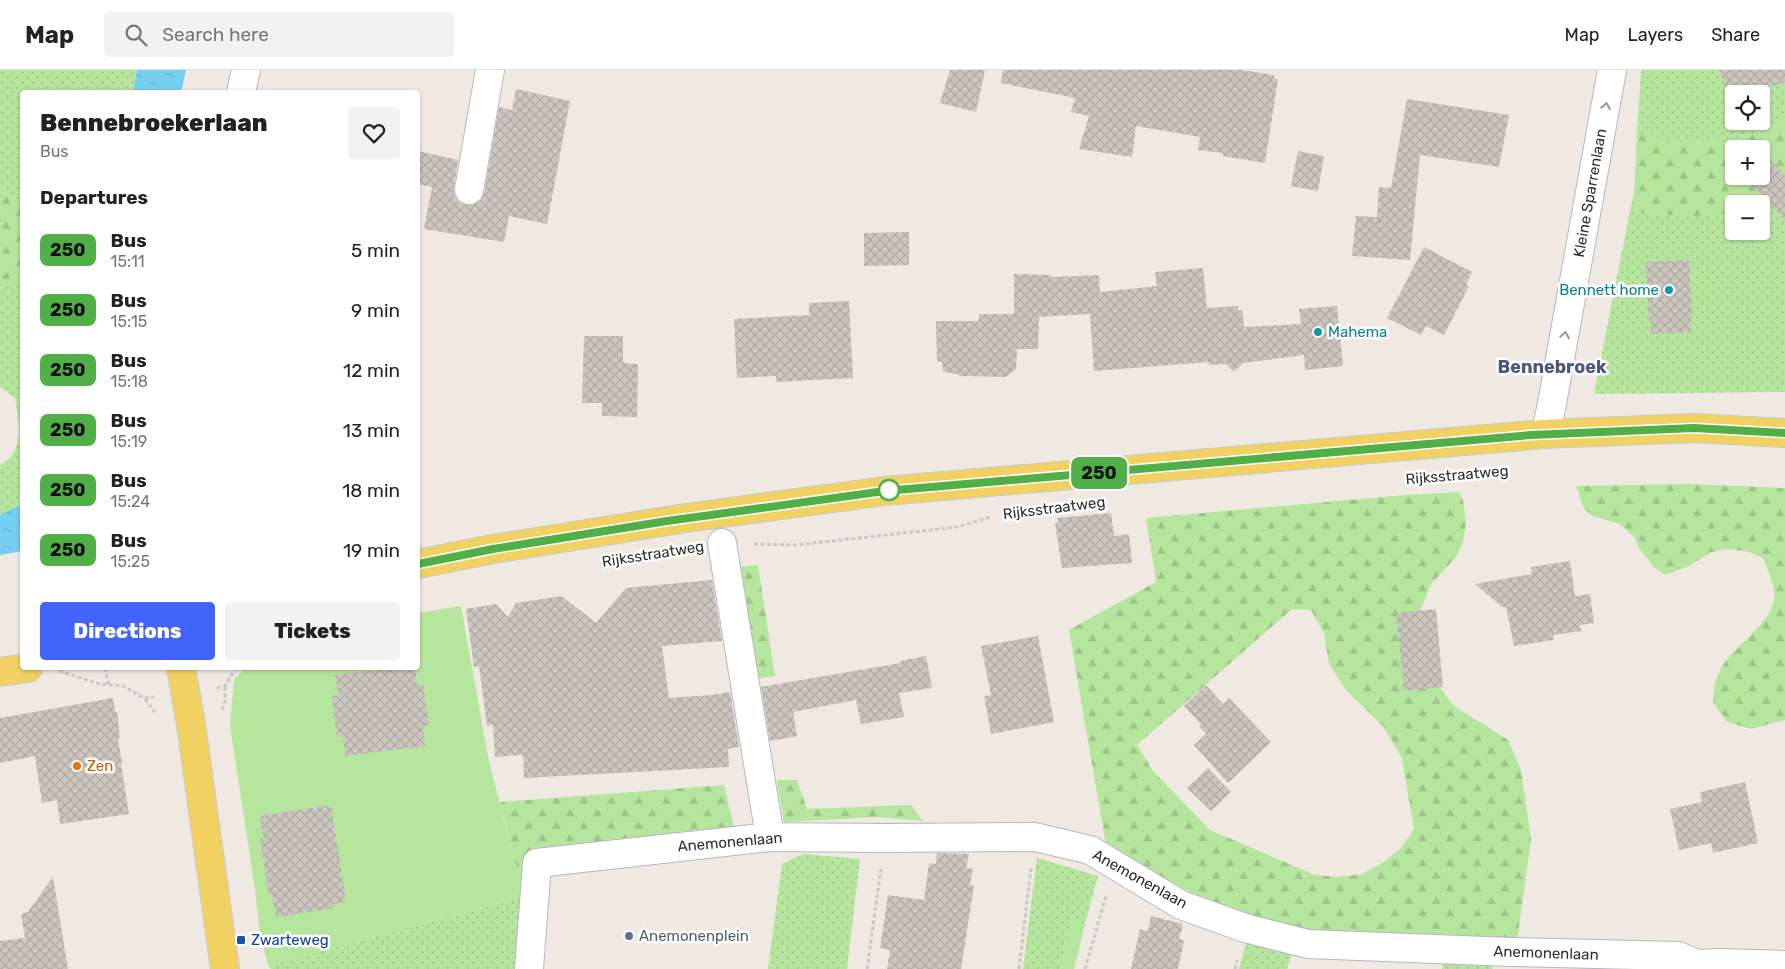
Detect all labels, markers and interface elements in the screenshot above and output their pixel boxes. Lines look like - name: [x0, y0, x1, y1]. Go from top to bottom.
- search box: [104, 12, 454, 57]
- text: Map: [25, 21, 74, 49]
- icon: search: [122, 21, 150, 49]
- text: Search here: [162, 23, 269, 46]
- text: Map: [1565, 24, 1600, 46]
- text: Layers: [1628, 24, 1683, 46]
- text: Share: [1711, 24, 1760, 46]
- map controls: [1725, 85, 1770, 240]
- button: locate: [1725, 85, 1770, 130]
- one-way arrow: [1600, 102, 1610, 110]
- button: heart: [348, 107, 400, 159]
- text: Bennebroekerlaan: [40, 109, 268, 137]
- street label: Kleine Sparrenlaan: [1570, 127, 1610, 259]
- button: +: [1725, 140, 1770, 185]
- text: Bus: [40, 142, 68, 161]
- text: Departures: [40, 186, 148, 209]
- button: −: [1725, 195, 1770, 240]
- text: Bus: [111, 229, 147, 252]
- text: 250: [50, 239, 86, 261]
- text: 5 min: [351, 239, 400, 262]
- text: 15:11: [111, 252, 145, 271]
- place label: Bennett home: [1559, 281, 1659, 299]
- marker: Bennett home: [1663, 284, 1675, 296]
- text: Bus: [111, 289, 147, 312]
- text: 250: [50, 299, 86, 321]
- text: 9 min: [351, 299, 400, 322]
- text: 15:15: [111, 312, 147, 331]
- place label: Mahema: [1328, 323, 1387, 341]
- marker: Mahema: [1312, 326, 1324, 338]
- one-way arrow: [1559, 331, 1569, 339]
- text: Bus: [111, 349, 147, 372]
- district label: Bennebroek: [1498, 356, 1607, 378]
- text: 250: [50, 359, 86, 381]
- text: 12 min: [343, 359, 400, 382]
- text: 15:18: [111, 372, 148, 391]
- text: Bus: [111, 409, 147, 432]
- text: 250: [50, 419, 86, 441]
- text: 13 min: [343, 419, 400, 442]
- text: 15:19: [111, 432, 147, 451]
- line badge: 250: [1070, 457, 1128, 489]
- text: 250: [1081, 462, 1117, 484]
- street label: Rijksstraatweg: [1405, 462, 1509, 488]
- text: Bus: [111, 469, 147, 492]
- text: 250: [50, 479, 86, 501]
- text: 18 min: [342, 479, 400, 502]
- unlabelled marker: [878, 479, 900, 501]
- text: 15:24: [111, 492, 150, 511]
- street label: Rijksstraatweg: [1002, 493, 1106, 523]
- text: Bus: [111, 529, 147, 552]
- street label: Rijksstraatweg: [601, 537, 705, 571]
- text: 250: [50, 539, 86, 561]
- text: 19 min: [343, 539, 400, 562]
- text: 15:25: [111, 552, 150, 571]
- button: Directions: [40, 602, 215, 660]
- button: Tickets: [225, 602, 400, 660]
- place label: Zen: [87, 757, 113, 775]
- marker: Zen: [71, 760, 83, 772]
- street label: Anemonenlaan: [677, 828, 783, 856]
- street label: Anemonenlaan: [1090, 846, 1190, 912]
- place label: Anemonenplein: [639, 927, 749, 945]
- marker: Anemonenplein: [623, 930, 635, 942]
- place label: Zwarteweg: [251, 931, 329, 949]
- marker: Zwarteweg: [235, 934, 247, 946]
- street label: Anemonenlaan: [1493, 942, 1599, 964]

